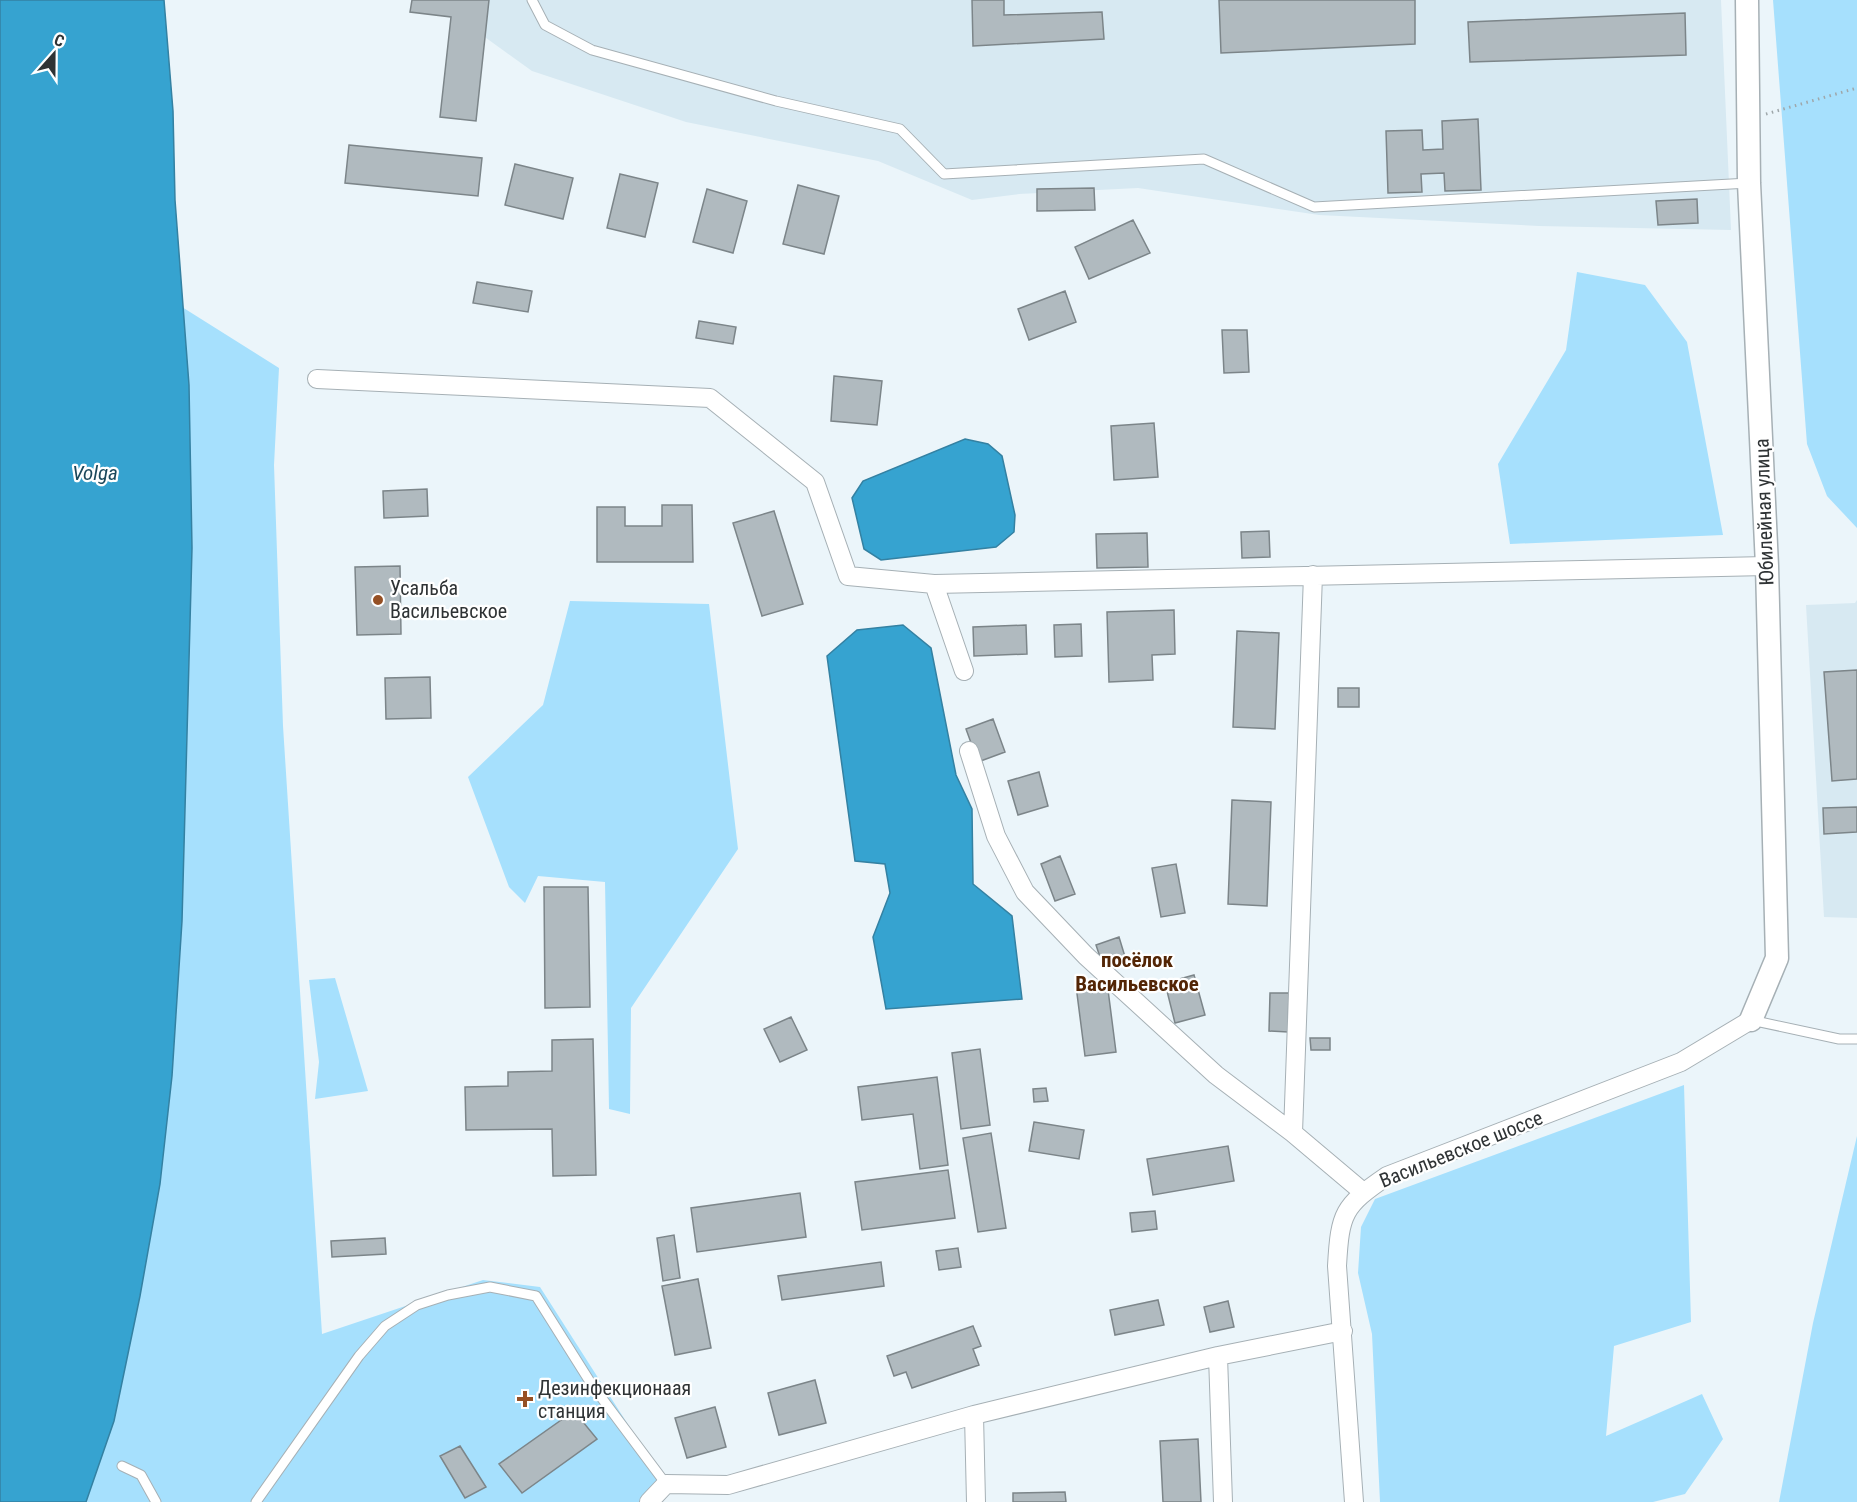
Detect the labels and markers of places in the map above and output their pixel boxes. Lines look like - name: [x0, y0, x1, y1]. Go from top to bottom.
- place label: Усальба Васильевское: [390, 576, 507, 623]
- marker: Усальба Васильевское: [371, 593, 385, 607]
- place label: Дезинфекционаая станция: [538, 1376, 691, 1423]
- marker: Дезинфекционаая станция: [516, 1390, 534, 1408]

